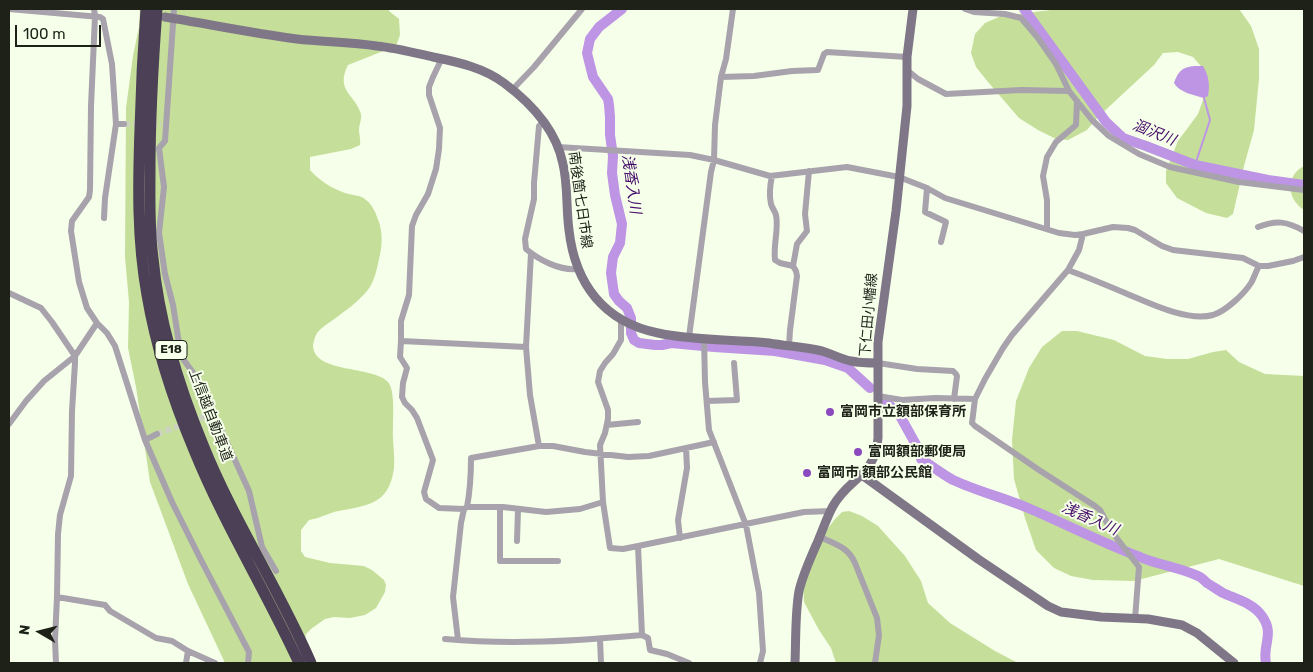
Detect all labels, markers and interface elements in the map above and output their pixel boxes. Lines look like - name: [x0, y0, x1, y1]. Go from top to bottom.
- scale bar: [18, 15, 104, 47]
- text: 100 m: [23, 25, 65, 43]
- water label: 涸沢川: [1130, 116, 1178, 150]
- street label: 南後箇七日市線: [565, 150, 595, 250]
- water label: 浅香入川: [618, 153, 644, 215]
- street label: 下仁田小幡線: [857, 272, 881, 358]
- road number: E18: [155, 340, 187, 360]
- street label: 上信越自動車道: [185, 366, 235, 464]
- place label: 富岡市立額部保育所: [840, 404, 966, 420]
- marker: 富岡市立額部保育所: [824, 406, 836, 418]
- place label: 富岡額部郵便局: [868, 444, 966, 460]
- marker: 富岡額部郵便局: [852, 446, 864, 458]
- place label: 富岡市 額部公民館: [817, 465, 932, 481]
- marker: 富岡市 額部公民館: [801, 467, 813, 479]
- water label: 浅香入川: [1059, 499, 1121, 539]
- north arrow: [15, 607, 65, 657]
- text: N: [16, 624, 34, 636]

